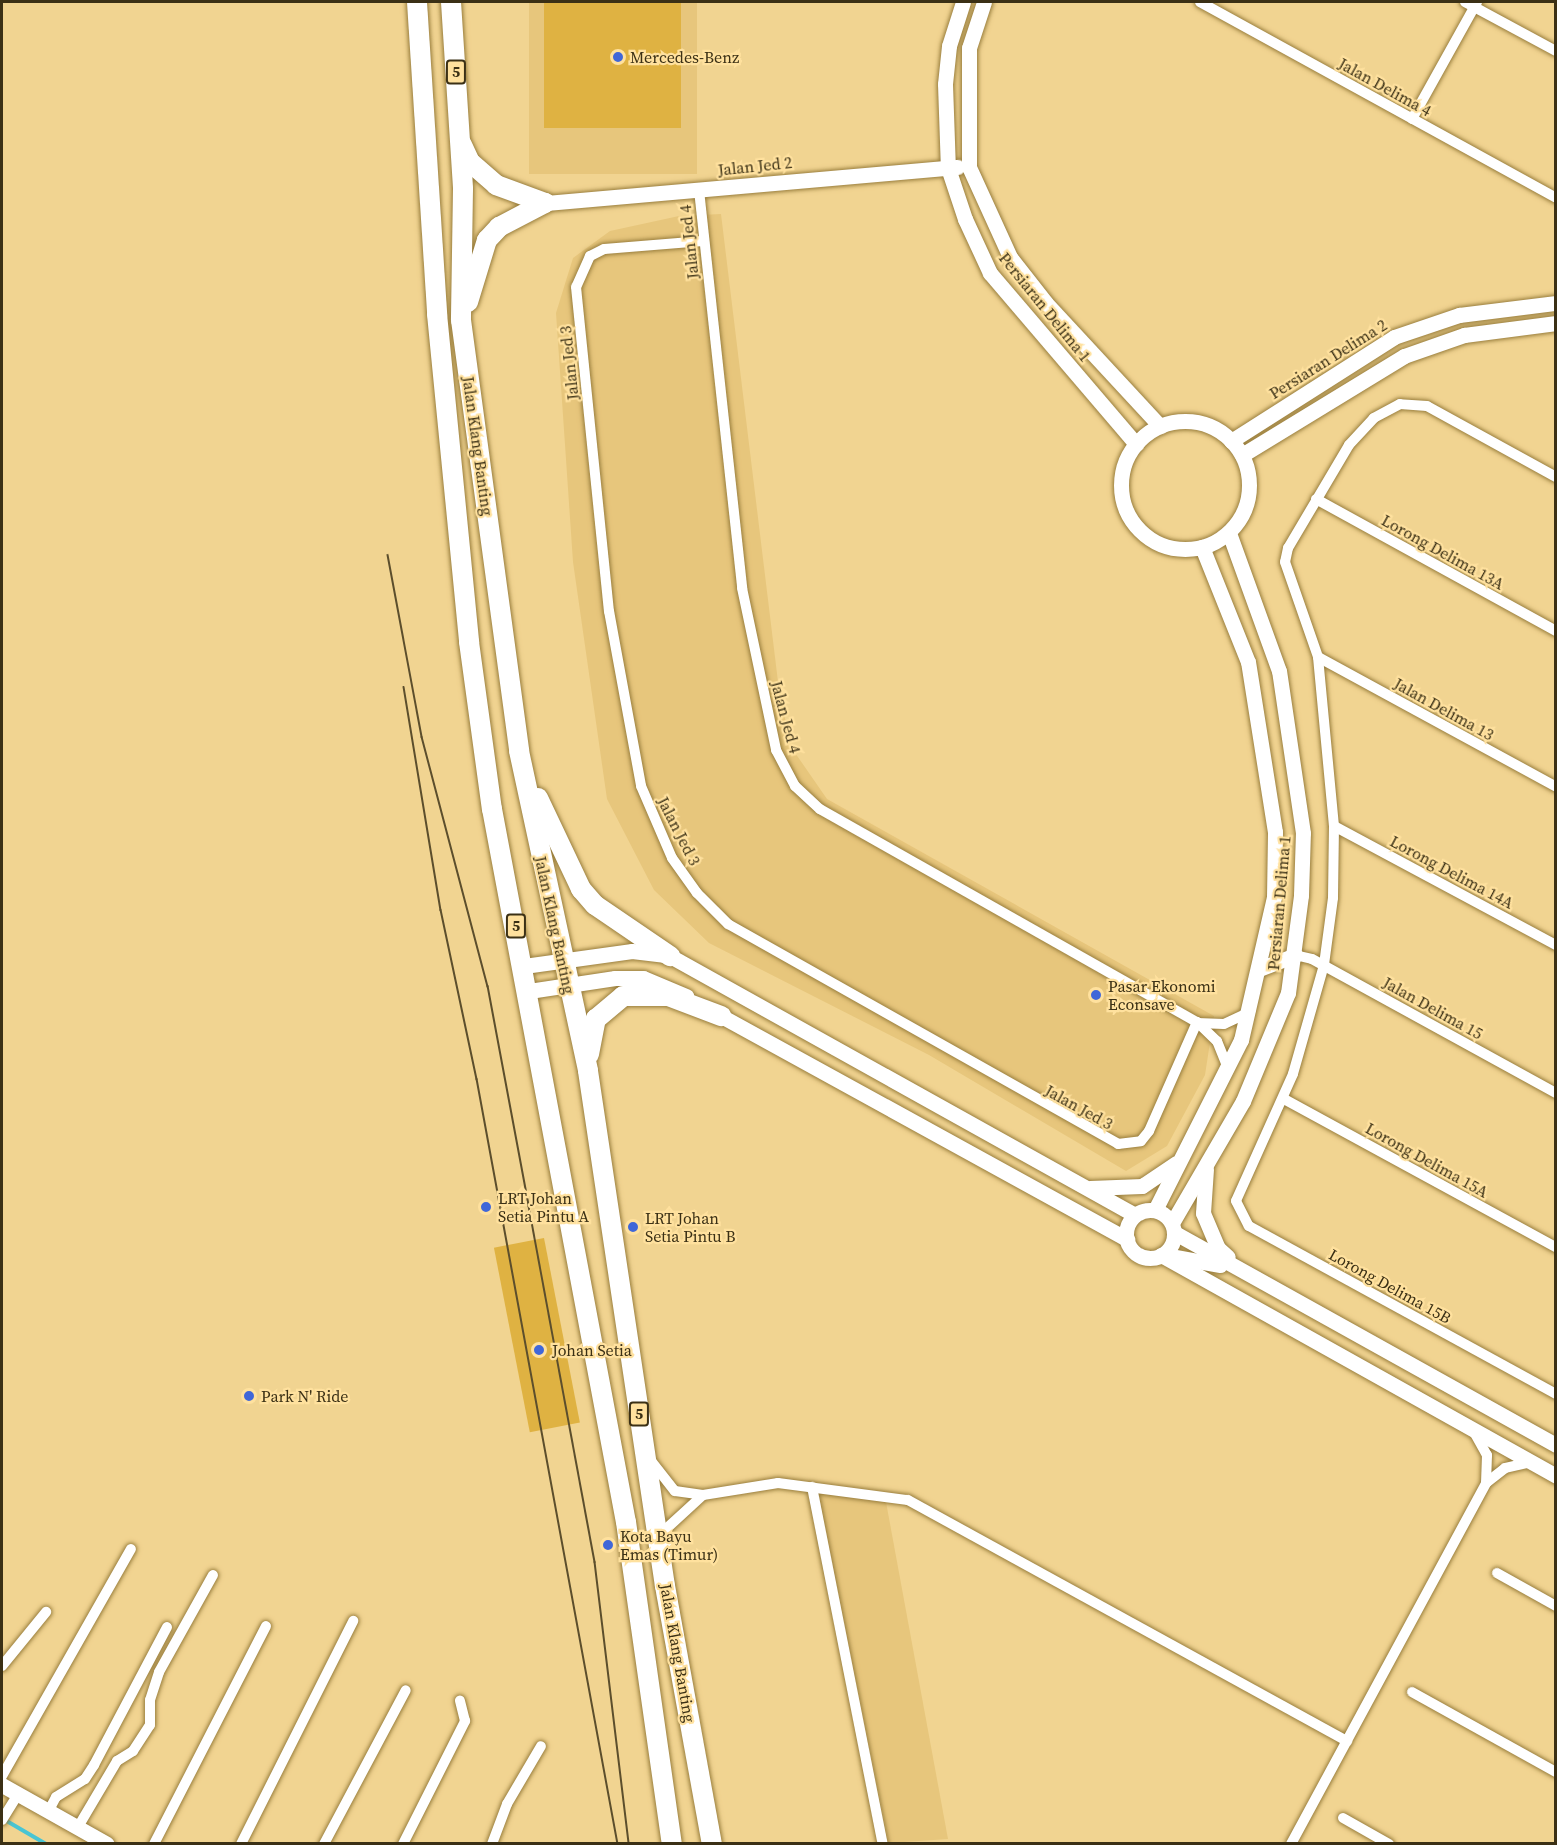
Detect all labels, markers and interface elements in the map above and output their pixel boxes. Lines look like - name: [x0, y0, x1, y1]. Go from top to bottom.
- place label: Mercedes-Benz: [630, 47, 739, 67]
- marker: Mercedes-Benz: [611, 50, 625, 64]
- street label: Jalan Delima 4: [1335, 54, 1435, 120]
- road number: 5: [446, 60, 466, 84]
- street label: Jalan Jed 2: [717, 153, 793, 179]
- street label: Jalan Jed 4: [676, 204, 702, 280]
- street label: Persiaran Delima 1: [995, 249, 1095, 365]
- street label: Persiaran Delima 2: [1266, 315, 1390, 403]
- street label: Jalan Jed 3: [556, 325, 582, 401]
- street label: Jalan Klang Banting: [459, 375, 497, 517]
- street label: Lorong Delima 13A: [1378, 510, 1508, 594]
- street label: Jalan Delima 13: [1391, 674, 1497, 744]
- street label: Jalan Jed 4: [767, 679, 805, 755]
- street label: Jalan Jed 3: [654, 793, 704, 869]
- street label: Lorong Delima 14A: [1387, 831, 1517, 913]
- street label: Persiaran Delima 1: [1264, 835, 1294, 971]
- street label: Jalan Klang Banting: [531, 854, 579, 996]
- road number: 5: [506, 914, 526, 938]
- street label: Jalan Delima 15: [1380, 973, 1486, 1043]
- place label: Pasar Ekonomi Econsave: [1108, 976, 1216, 1014]
- marker: Pasar Ekonomi Econsave: [1089, 988, 1103, 1002]
- street label: Jalan Jed 3: [1042, 1081, 1116, 1133]
- street label: Lorong Delima 15A: [1362, 1118, 1492, 1202]
- place label: LRT Johan Setia Pintu A: [498, 1188, 589, 1226]
- marker: LRT Johan Setia Pintu A: [479, 1200, 493, 1214]
- place label: LRT Johan Setia Pintu B: [645, 1208, 735, 1246]
- marker: LRT Johan Setia Pintu B: [626, 1220, 640, 1234]
- street label: Lorong Delima 15B: [1326, 1244, 1454, 1328]
- place label: Johan Setia: [552, 1340, 632, 1360]
- marker: Johan Setia: [530, 1341, 548, 1359]
- place label: Park N' Ride: [261, 1386, 348, 1406]
- marker: Park N' Ride: [242, 1389, 256, 1403]
- road number: 5: [628, 1402, 650, 1426]
- place label: Kota Bayu Emas (Timur): [620, 1526, 718, 1564]
- marker: Kota Bayu Emas (Timur): [601, 1538, 615, 1552]
- street label: Jalan Klang Banting: [656, 1582, 700, 1724]

